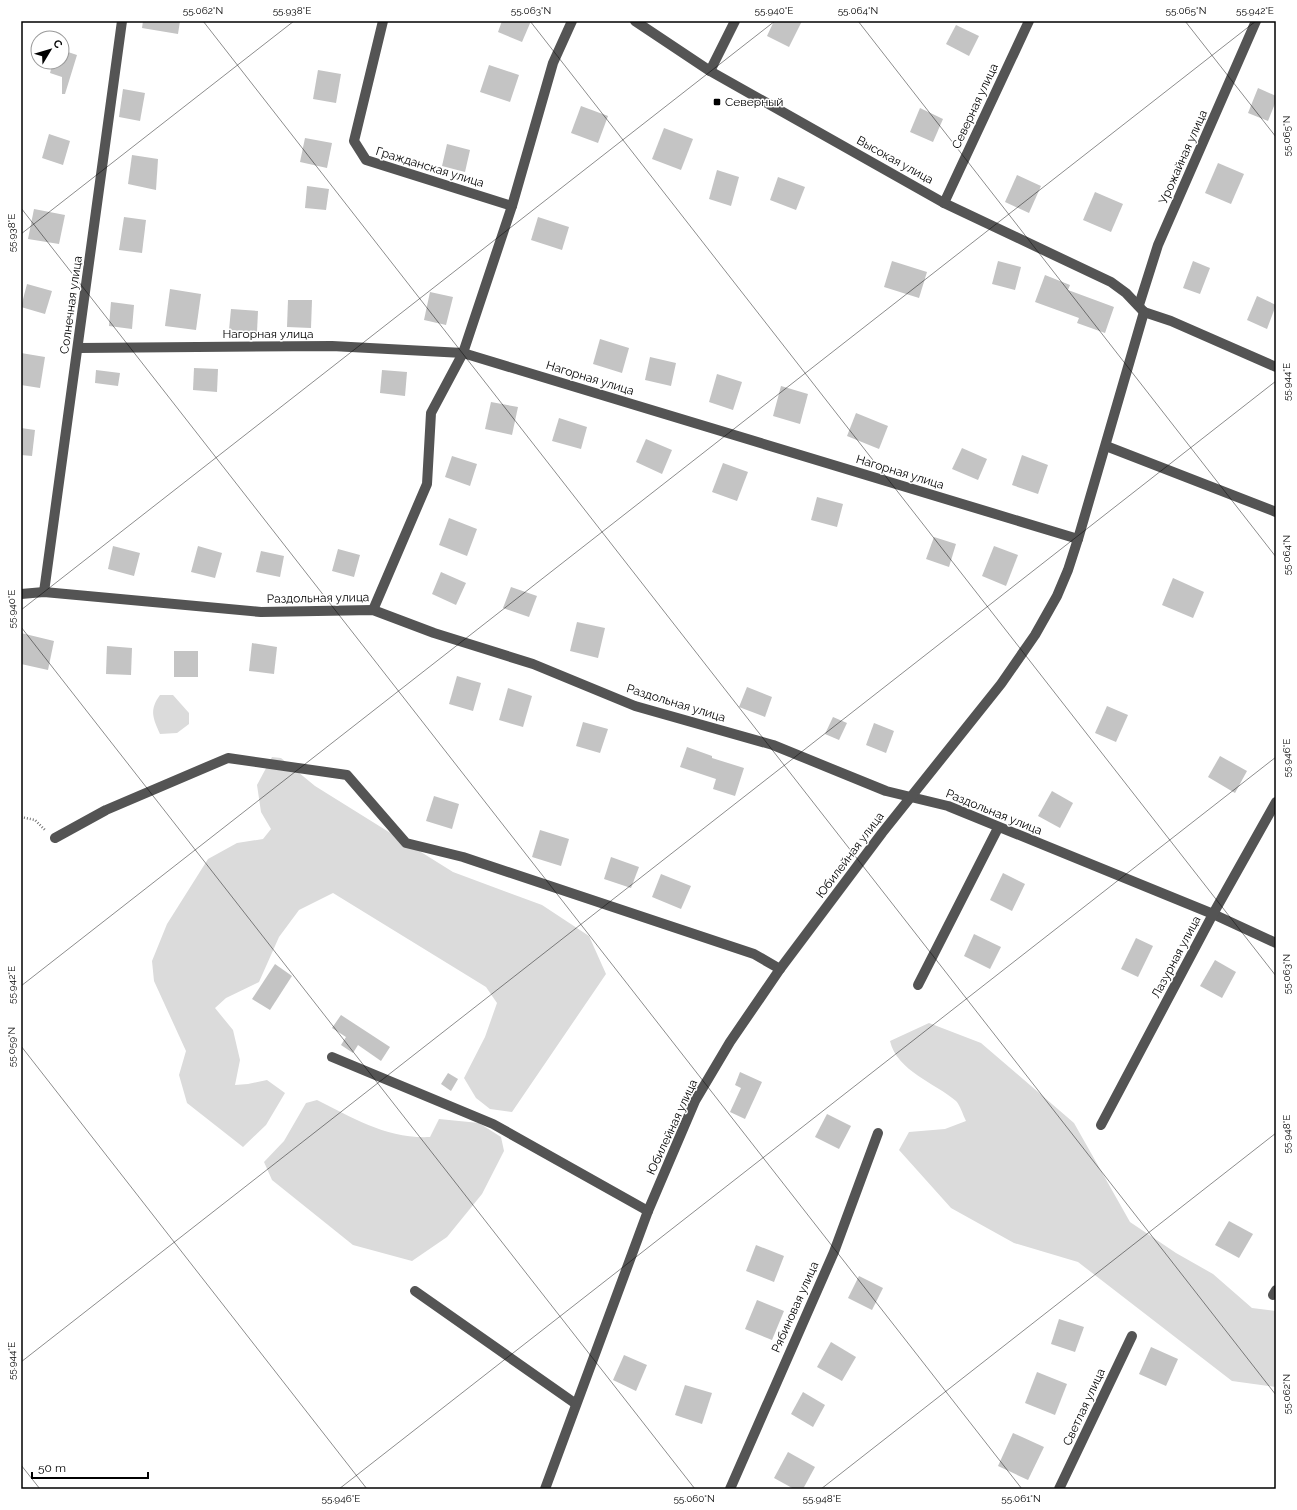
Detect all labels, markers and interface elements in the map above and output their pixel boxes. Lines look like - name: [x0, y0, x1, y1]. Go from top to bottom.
- text: 55.062°N: [183, 5, 223, 16]
- text: 55.938°E: [273, 5, 311, 16]
- text: 55.063°N: [511, 5, 551, 16]
- text: 55.940°E: [755, 5, 793, 16]
- text: 55.064°N: [838, 5, 878, 16]
- text: 55.065°N: [1166, 5, 1206, 16]
- text: 55.942°E: [1236, 5, 1274, 16]
- north arrow: [30, 30, 70, 70]
- text: С: [50, 37, 65, 51]
- street label: Северная улица: [949, 61, 1001, 151]
- place label: Северный: [725, 95, 783, 109]
- marker: Северный: [712, 97, 722, 107]
- street label: Урожайная улица: [1156, 108, 1210, 206]
- text: 55.065°N: [1281, 116, 1292, 156]
- street label: Высокая улица: [854, 133, 936, 187]
- street label: Гражданская улица: [374, 144, 486, 190]
- text: 55.938°E: [6, 214, 17, 252]
- street label: Солнечная улица: [57, 255, 85, 355]
- street label: Нагорная улица: [222, 327, 314, 341]
- street label: Нагорная улица: [544, 358, 636, 398]
- text: 55.944°E: [1281, 363, 1292, 401]
- street label: Нагорная улица: [854, 452, 946, 492]
- text: 55.064°N: [1281, 535, 1292, 575]
- text: 55.940°E: [6, 590, 17, 628]
- street label: Раздольная улица: [267, 590, 369, 606]
- street label: Раздольная улица: [625, 681, 727, 725]
- text: 55.946°E: [1281, 739, 1292, 777]
- street label: Раздольная улица: [944, 786, 1044, 838]
- street label: Юбилейная улица: [813, 809, 887, 901]
- street label: Лазурная улица: [1148, 913, 1204, 1001]
- text: 55.063°N: [1281, 954, 1292, 994]
- text: 55.942°E: [6, 966, 17, 1004]
- text: 55.059°N: [6, 1027, 17, 1067]
- street label: Юбилейная улица: [644, 1077, 700, 1177]
- text: 55.948°E: [1281, 1115, 1292, 1153]
- street label: Рябиновая улица: [769, 1259, 821, 1355]
- text: 55.944°E: [6, 1342, 17, 1380]
- street label: Светлая улица: [1060, 1366, 1108, 1448]
- text: 55.062°N: [1281, 1374, 1292, 1414]
- scale bar: [32, 1454, 148, 1480]
- text: 50 m: [38, 1461, 66, 1475]
- text: 55.946°E: [322, 1493, 360, 1504]
- text: 55.060°N: [673, 1493, 715, 1504]
- text: 55.948°E: [803, 1493, 841, 1504]
- text: 55.061°N: [1001, 1493, 1041, 1504]

